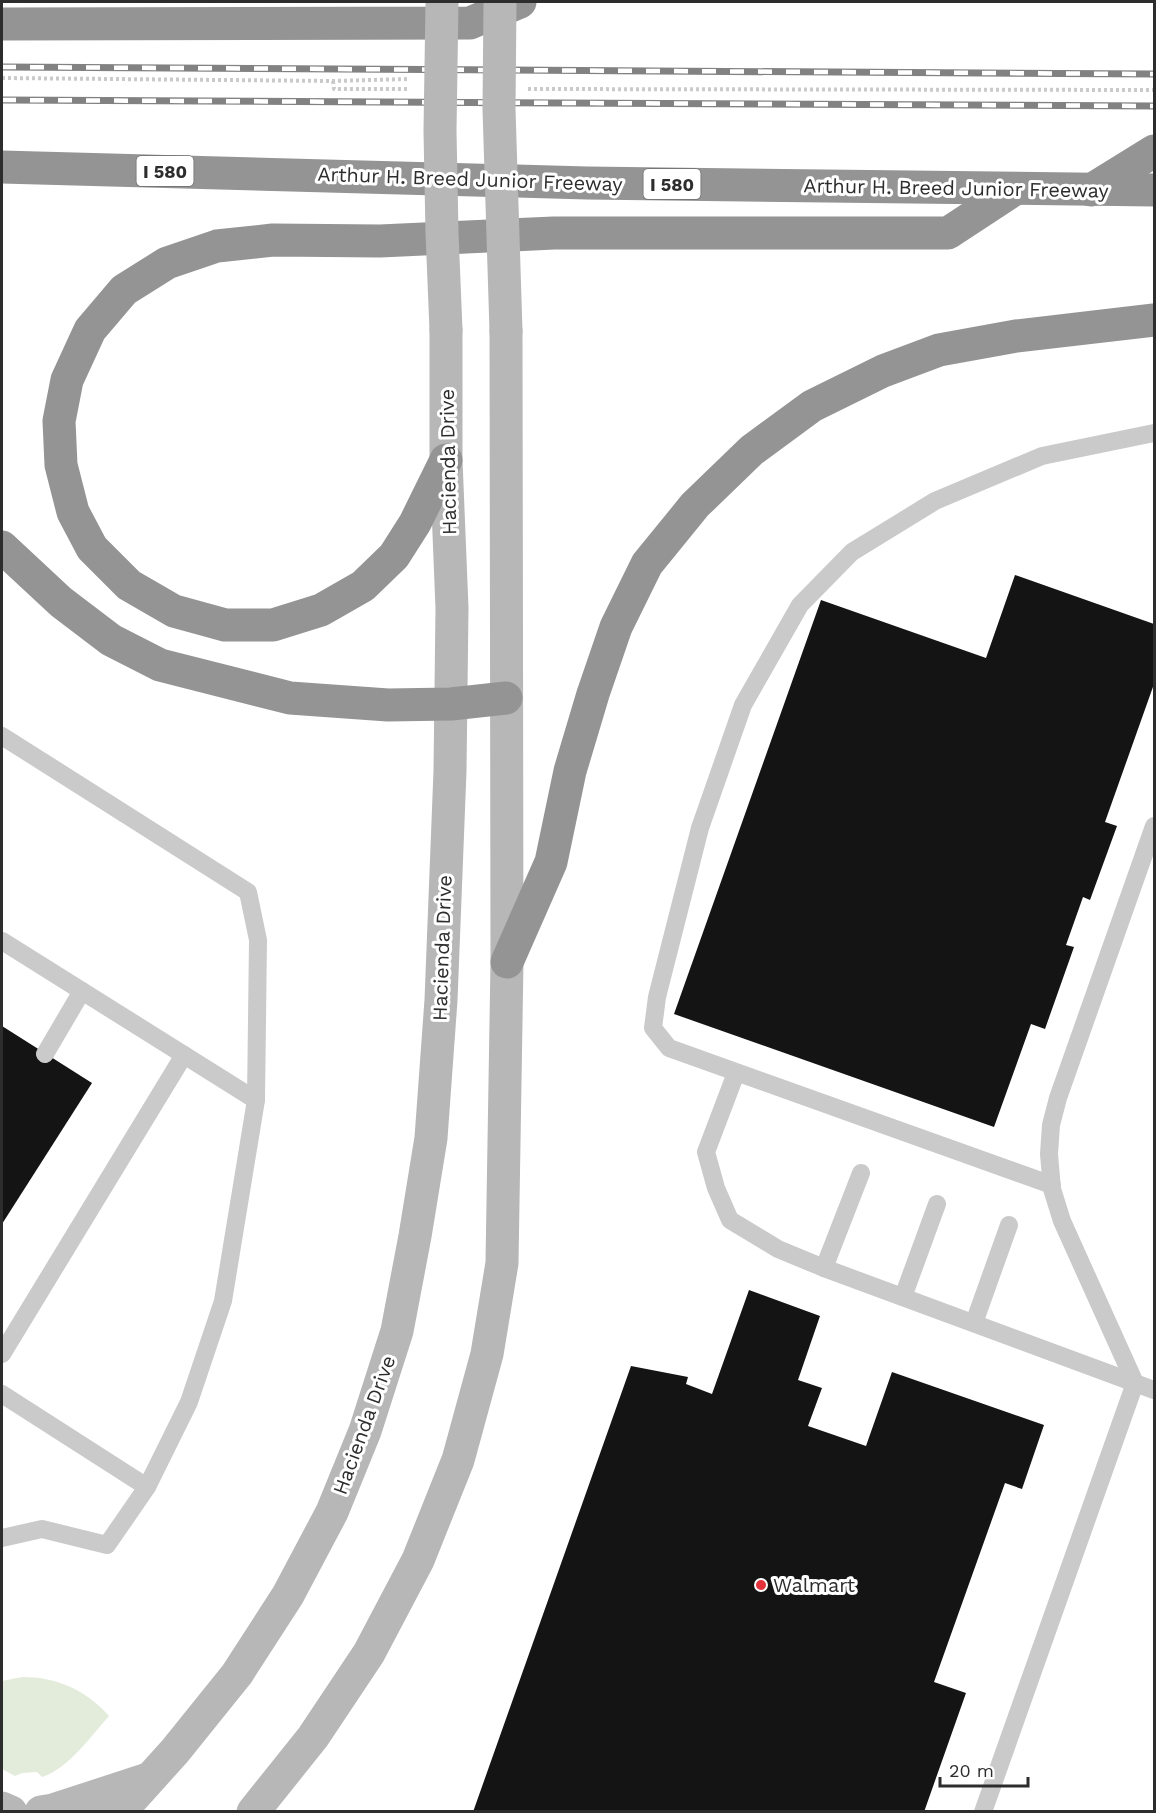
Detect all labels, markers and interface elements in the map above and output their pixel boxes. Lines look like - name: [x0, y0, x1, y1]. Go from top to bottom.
- road number: I 580: [136, 156, 194, 186]
- street label: Arthur H. Breed Junior Freeway: [317, 162, 624, 196]
- road number: I 580: [644, 169, 700, 199]
- street label: Arthur H. Breed Junior Freeway: [803, 173, 1110, 203]
- street label: Hacienda Drive: [435, 389, 461, 535]
- street label: Hacienda Drive: [427, 874, 457, 1022]
- street label: Hacienda Drive: [328, 1352, 400, 1498]
- place label: Walmart: [773, 1573, 856, 1597]
- marker: Walmart: [754, 1578, 768, 1592]
- scale bar: [940, 1750, 1028, 1788]
- text: 20 m: [949, 1760, 994, 1781]

